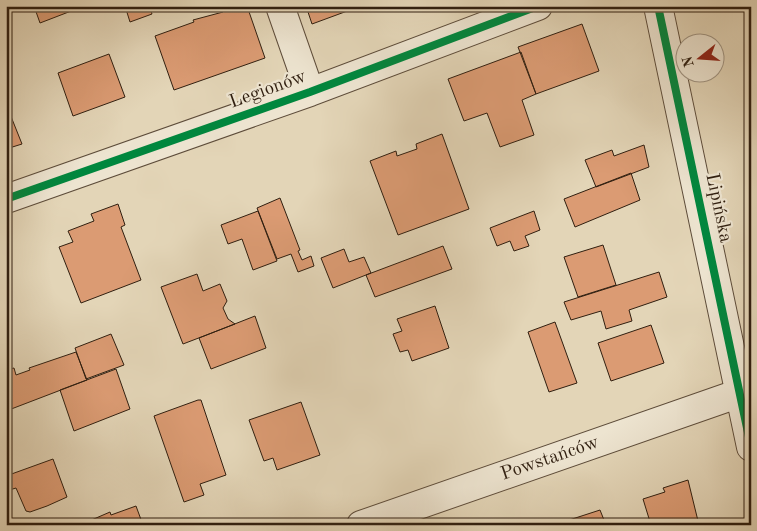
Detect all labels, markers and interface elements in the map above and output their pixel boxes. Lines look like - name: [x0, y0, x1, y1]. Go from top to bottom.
- north arrow: [674, 32, 724, 82]
- text: N: [680, 54, 697, 69]
- street label: Legionów: [227, 67, 309, 113]
- street label: Lipińska: [701, 171, 735, 245]
- street label: Powstańców: [498, 433, 602, 485]

